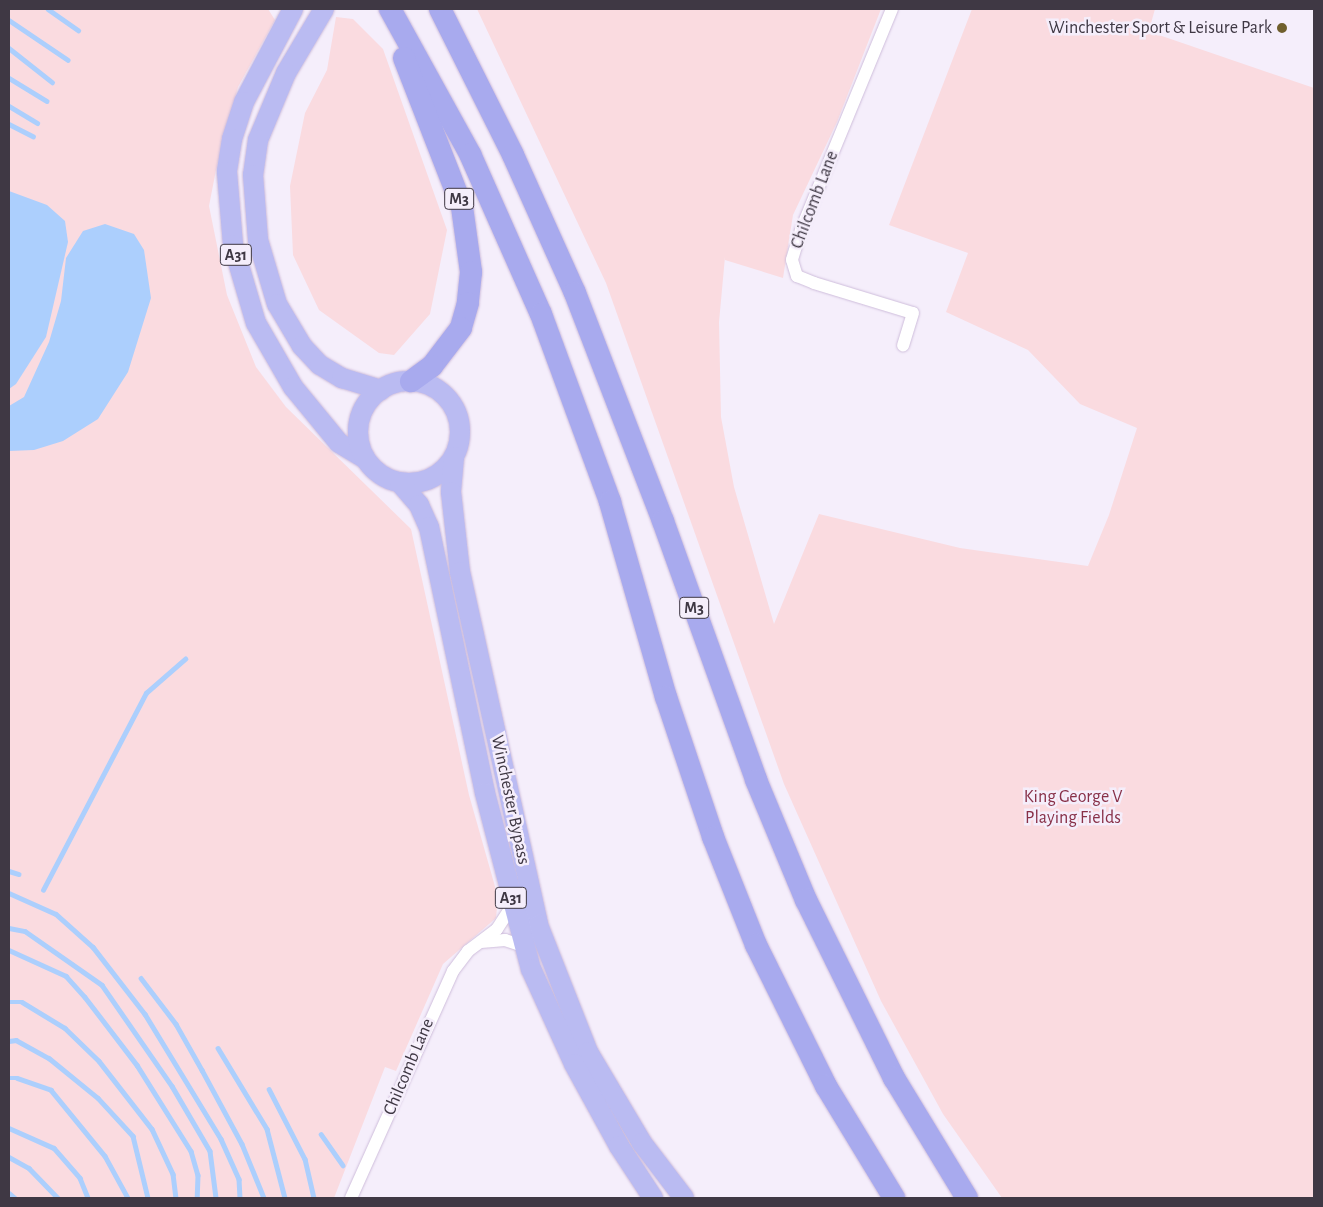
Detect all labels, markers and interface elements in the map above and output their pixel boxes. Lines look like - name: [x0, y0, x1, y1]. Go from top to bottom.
- place label: Winchester Sport & Leisure Park: [1048, 17, 1272, 39]
- marker: Winchester Sport & Leisure Park: [1276, 22, 1288, 34]
- street label: Chilcomb Lane: [786, 148, 844, 252]
- road number: M3: [444, 185, 474, 212]
- road number: A31: [220, 242, 252, 268]
- road number: M3: [679, 594, 709, 622]
- street label: Winchester Bypass: [486, 733, 534, 867]
- park label: King George V Playing Fields: [1024, 787, 1122, 830]
- road number: A31: [495, 884, 527, 911]
- street label: Chilcomb Lane: [379, 1015, 439, 1119]

